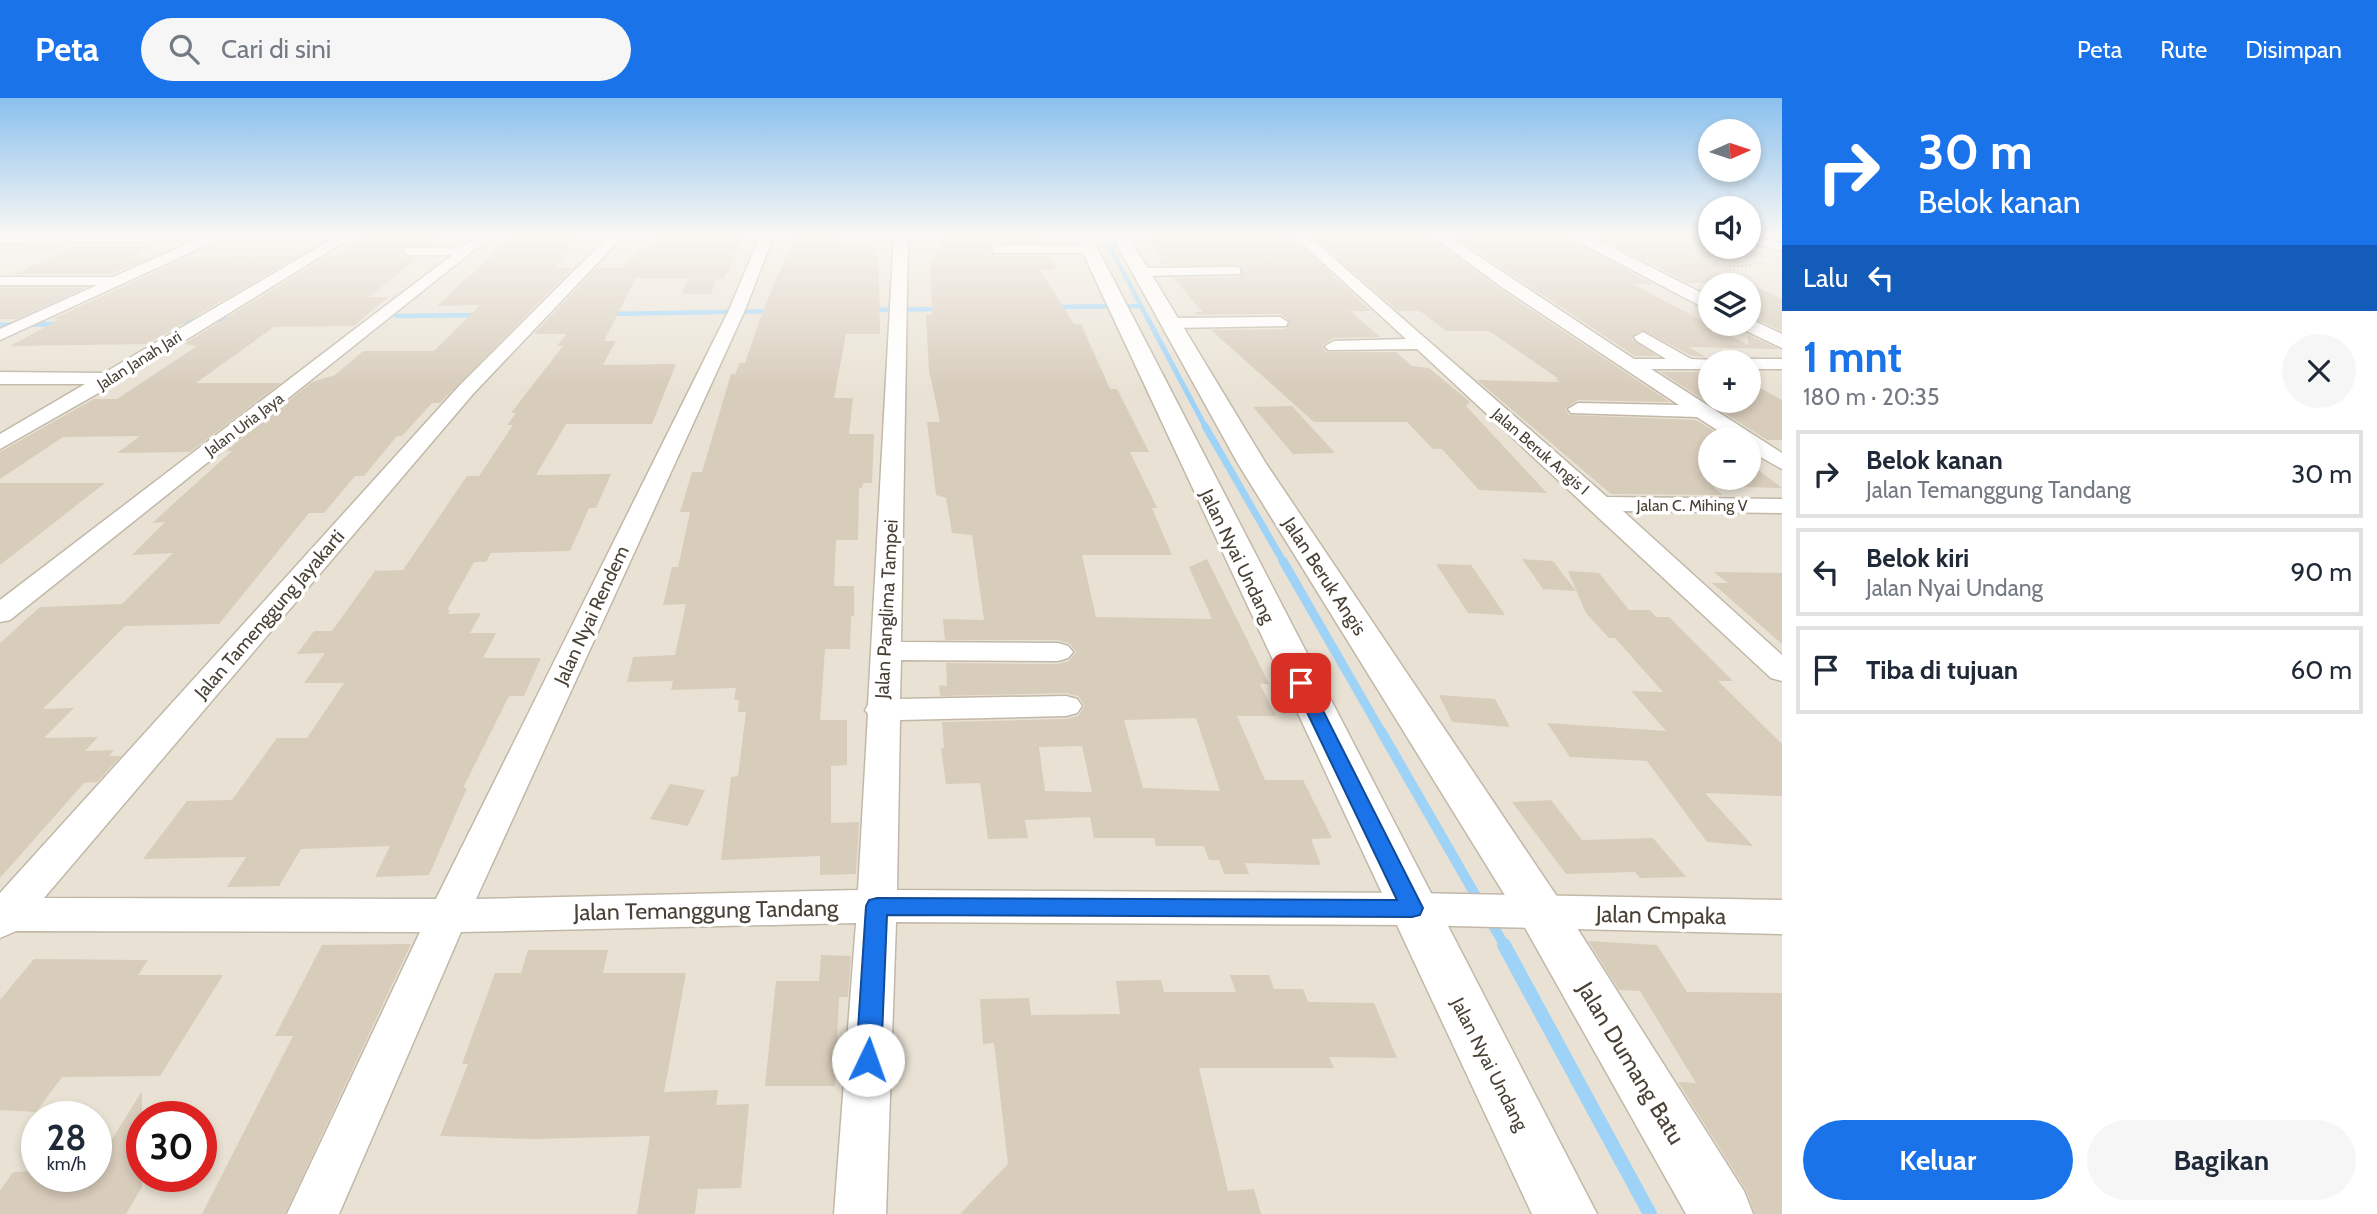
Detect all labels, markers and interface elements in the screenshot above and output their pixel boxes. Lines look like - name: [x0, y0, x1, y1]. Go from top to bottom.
- search box: [141, 18, 631, 81]
- text: Peta: [35, 29, 99, 69]
- icon: search: [165, 30, 203, 68]
- text: Cari di sini: [221, 33, 331, 65]
- text: Peta: [2077, 35, 2122, 64]
- text: Rute: [2160, 35, 2207, 64]
- text: Disimpan: [2245, 35, 2342, 64]
- north arrow: [1698, 119, 1760, 182]
- map controls: [1698, 119, 1761, 490]
- text: 30 m: [1918, 122, 2033, 181]
- icon: right: [1803, 126, 1894, 217]
- text: Belok kanan: [1918, 182, 2081, 221]
- button: sound: [1698, 196, 1761, 259]
- icon: left: [1862, 259, 1900, 297]
- text: Lalu: [1803, 262, 1848, 294]
- button: layers: [1698, 273, 1761, 336]
- street label: Jalan Janah Jari: [93, 327, 185, 394]
- text: 1 mnt: [1803, 331, 1902, 383]
- button: close: [2282, 334, 2356, 408]
- button: +: [1698, 350, 1761, 413]
- text: 180 m · 20:35: [1803, 383, 1939, 411]
- street label: Jalan Uria Jaya: [200, 388, 288, 461]
- street label: Jalan Beruk Angis I: [1488, 403, 1593, 499]
- button: −: [1698, 427, 1761, 490]
- text: Belok kanan: [1866, 444, 2003, 476]
- icon: right: [1807, 455, 1845, 493]
- text: 30 m: [2291, 458, 2352, 490]
- text: Jalan Temanggung Tandang: [1866, 476, 2131, 504]
- street label: Jalan Nyai Undang: [1195, 485, 1280, 627]
- street label: Jalan C. Mihing V: [1636, 496, 1748, 515]
- street label: Jalan Beruk Angis: [1277, 512, 1371, 640]
- street label: Jalan Panglima Tampei: [870, 519, 903, 700]
- street label: Jalan Tamenggung Jayakarti: [189, 525, 349, 704]
- street label: Jalan Nyai Rendem: [549, 542, 634, 689]
- text: Belok kiri: [1866, 542, 1969, 574]
- icon: left: [1807, 553, 1845, 591]
- text: 90 m: [2290, 556, 2352, 588]
- text: Jalan Nyai Undang: [1866, 574, 2043, 602]
- icon: arrive: [1807, 651, 1845, 689]
- pin: [1271, 653, 1331, 713]
- text: Tiba di tujuan: [1866, 654, 2018, 686]
- text: 60 m: [2290, 654, 2352, 686]
- icon: arrive: [1282, 664, 1320, 702]
- street label: Jalan Temanggung Tandang: [572, 894, 839, 926]
- street label: Jalan Cmpaka: [1595, 900, 1726, 930]
- street label: Jalan Dumang Batu: [1571, 976, 1691, 1149]
- street label: Jalan Nyai Undang: [1446, 993, 1533, 1135]
- position arrow: [831, 1023, 905, 1097]
- speed limit sign: 30: [126, 1101, 217, 1192]
- text: 28: [47, 1116, 86, 1159]
- button: Keluar: [1803, 1120, 2073, 1200]
- button: Bagikan: [2087, 1120, 2356, 1200]
- text: km/h: [47, 1153, 86, 1175]

